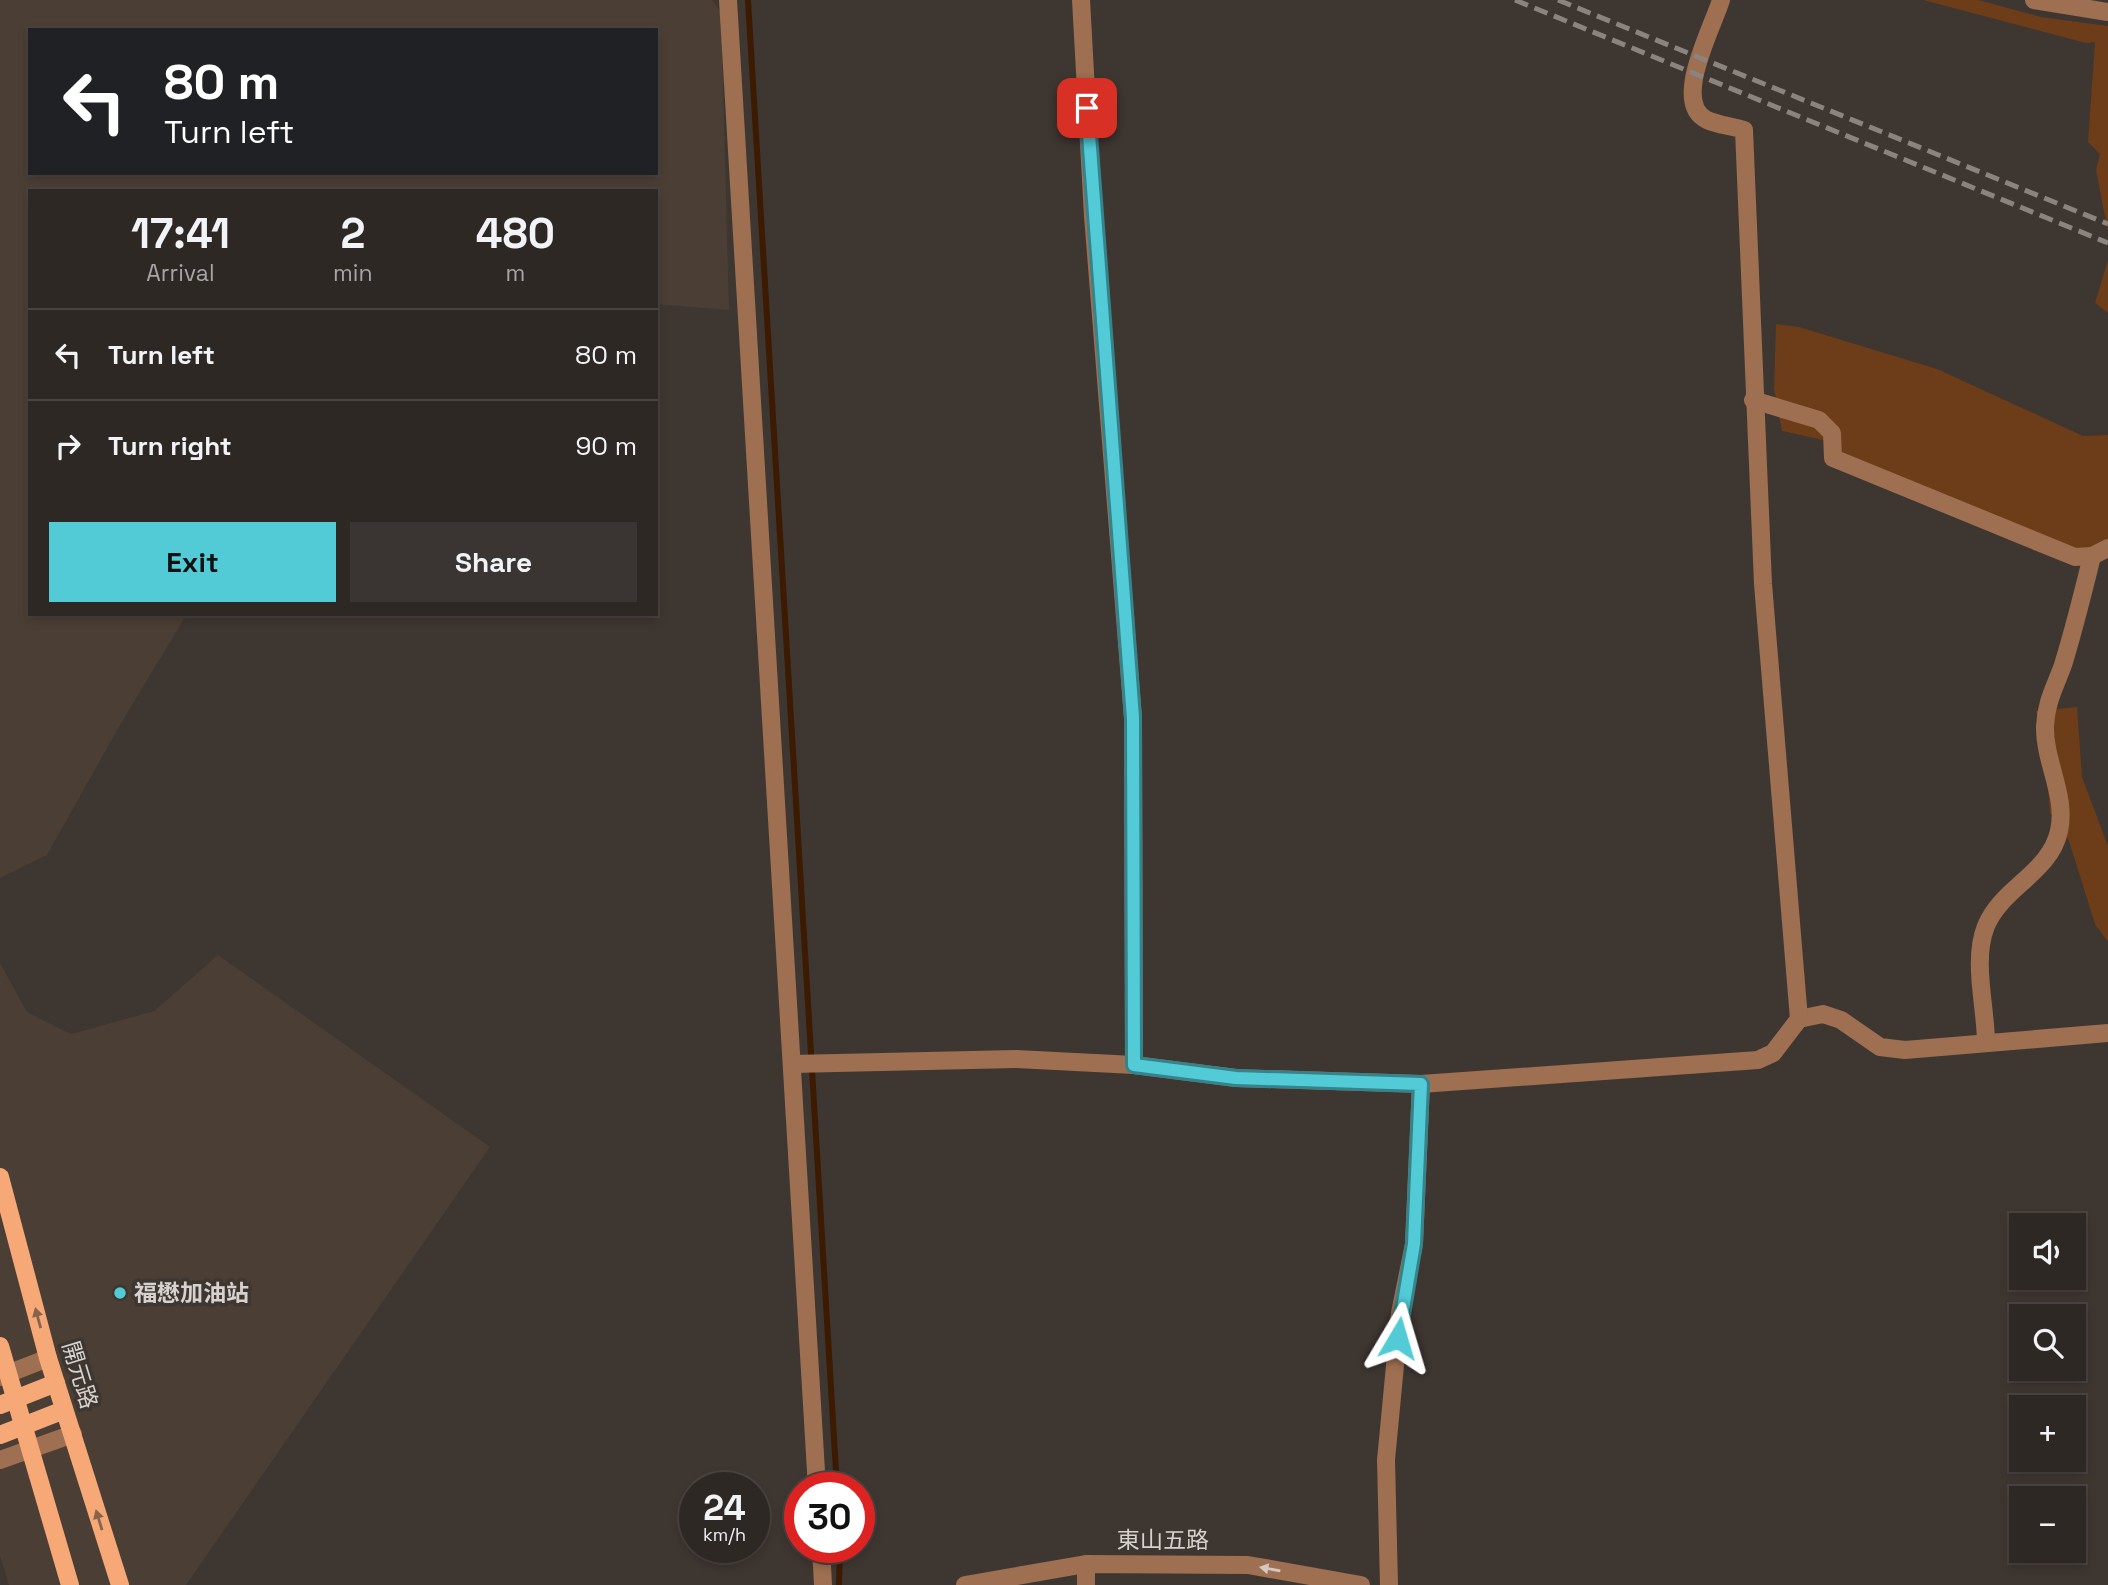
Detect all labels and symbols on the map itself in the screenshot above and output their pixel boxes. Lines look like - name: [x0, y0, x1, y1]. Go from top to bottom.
- pin: [1057, 78, 1117, 138]
- place label: 福懋加油站: [134, 1278, 249, 1308]
- marker: 福懋加油站: [112, 1285, 128, 1301]
- position arrow: [1361, 1301, 1435, 1375]
- one-way arrow: [32, 1307, 43, 1329]
- street label: 開元路: [56, 1338, 104, 1412]
- speed limit sign: 30: [784, 1472, 875, 1563]
- one-way arrow: [94, 1509, 104, 1530]
- street label: 東山五路: [1117, 1525, 1209, 1555]
- one-way arrow: [1259, 1563, 1281, 1574]

